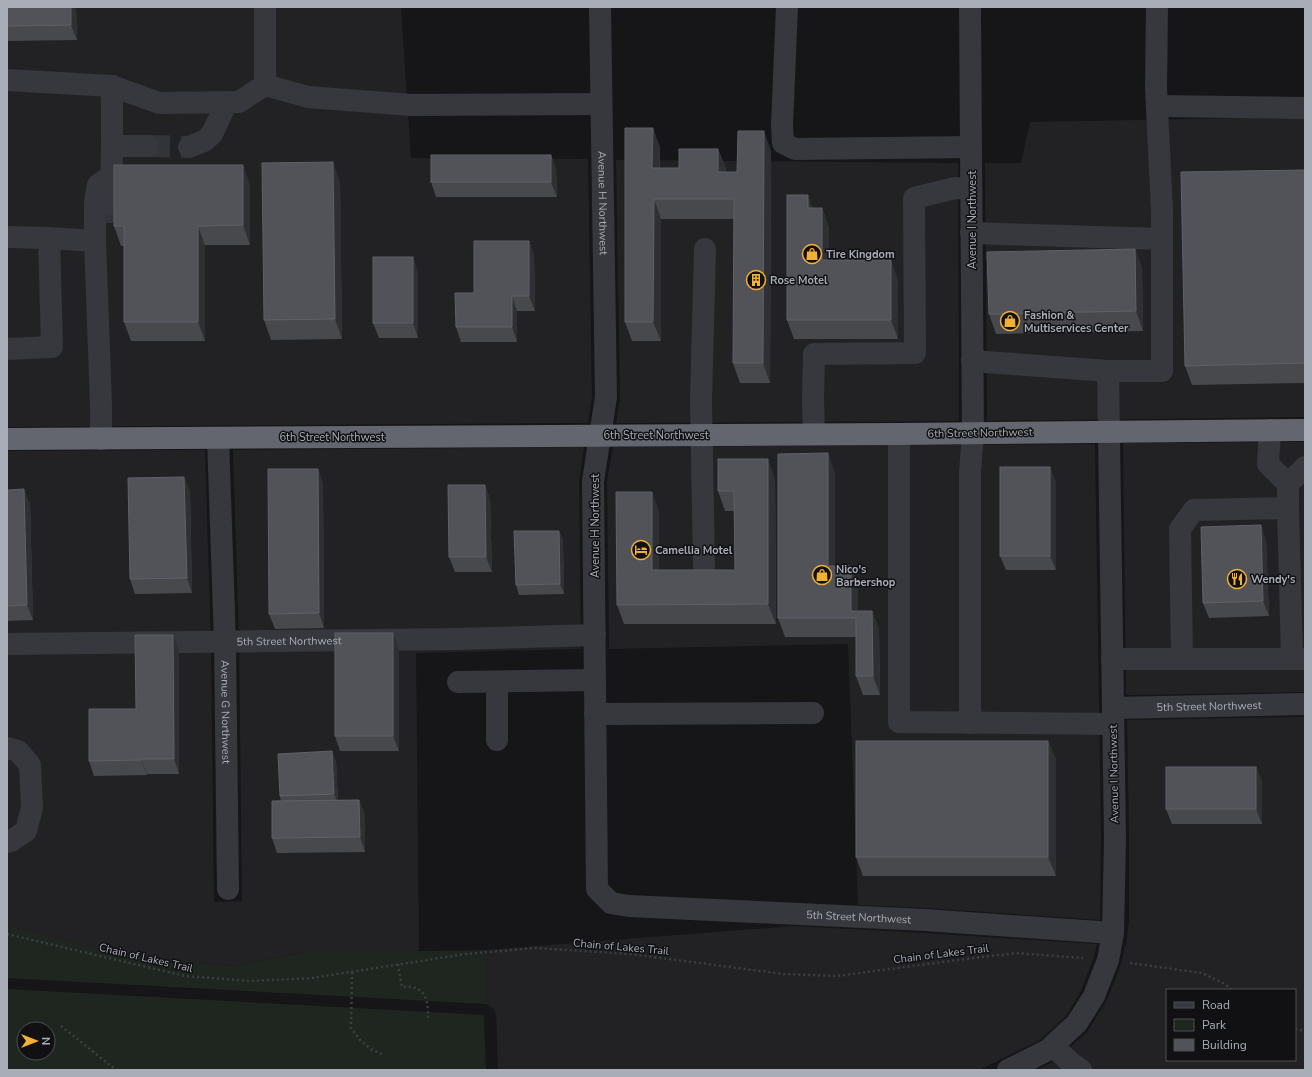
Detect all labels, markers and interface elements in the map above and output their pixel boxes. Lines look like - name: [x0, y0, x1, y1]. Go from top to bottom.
- street label: Avenue H Northwest: [595, 151, 611, 255]
- street label: Avenue I Northwest: [965, 171, 980, 269]
- shop icon: Tire Kingdom: [801, 243, 823, 265]
- place label: Tire Kingdom: [826, 247, 895, 262]
- building icon: Rose Motel: [745, 269, 767, 291]
- place label: Rose Motel: [770, 273, 828, 288]
- place label: Fashion & Multiservices Center: [1024, 308, 1129, 336]
- shop icon: Fashion & Multiservices Center: [999, 310, 1021, 332]
- street label: 6th Street Northwest: [927, 425, 1033, 441]
- street label: 6th Street Northwest: [604, 428, 709, 443]
- street label: 6th Street Northwest: [280, 430, 385, 445]
- street label: Avenue H Northwest: [588, 474, 603, 578]
- hotel icon: Camellia Motel: [630, 539, 652, 561]
- place label: Camellia Motel: [655, 543, 733, 558]
- place label: Nico's Barbershop: [836, 562, 896, 590]
- shop icon: Nico's Barbershop: [811, 564, 833, 586]
- restaurant icon: Wendy's: [1226, 568, 1248, 590]
- place label: Wendy's: [1251, 572, 1295, 587]
- street label: 5th Street Northwest: [236, 633, 342, 649]
- street label: Avenue G Northwest: [218, 660, 234, 764]
- street label: 5th Street Northwest: [1156, 697, 1262, 715]
- street label: Avenue I Northwest: [1106, 724, 1122, 823]
- street label: 5th Street Northwest: [806, 907, 912, 927]
- street label: Chain of Lakes Trail: [572, 935, 670, 959]
- street label: Chain of Lakes Trail: [97, 940, 195, 976]
- street label: Chain of Lakes Trail: [892, 941, 990, 967]
- legend: [1166, 989, 1296, 1061]
- text: Road: [1202, 997, 1230, 1013]
- text: Park: [1202, 1017, 1227, 1033]
- north arrow: [16, 1021, 56, 1061]
- text: N: [38, 1037, 53, 1045]
- text: Building: [1202, 1037, 1247, 1053]

